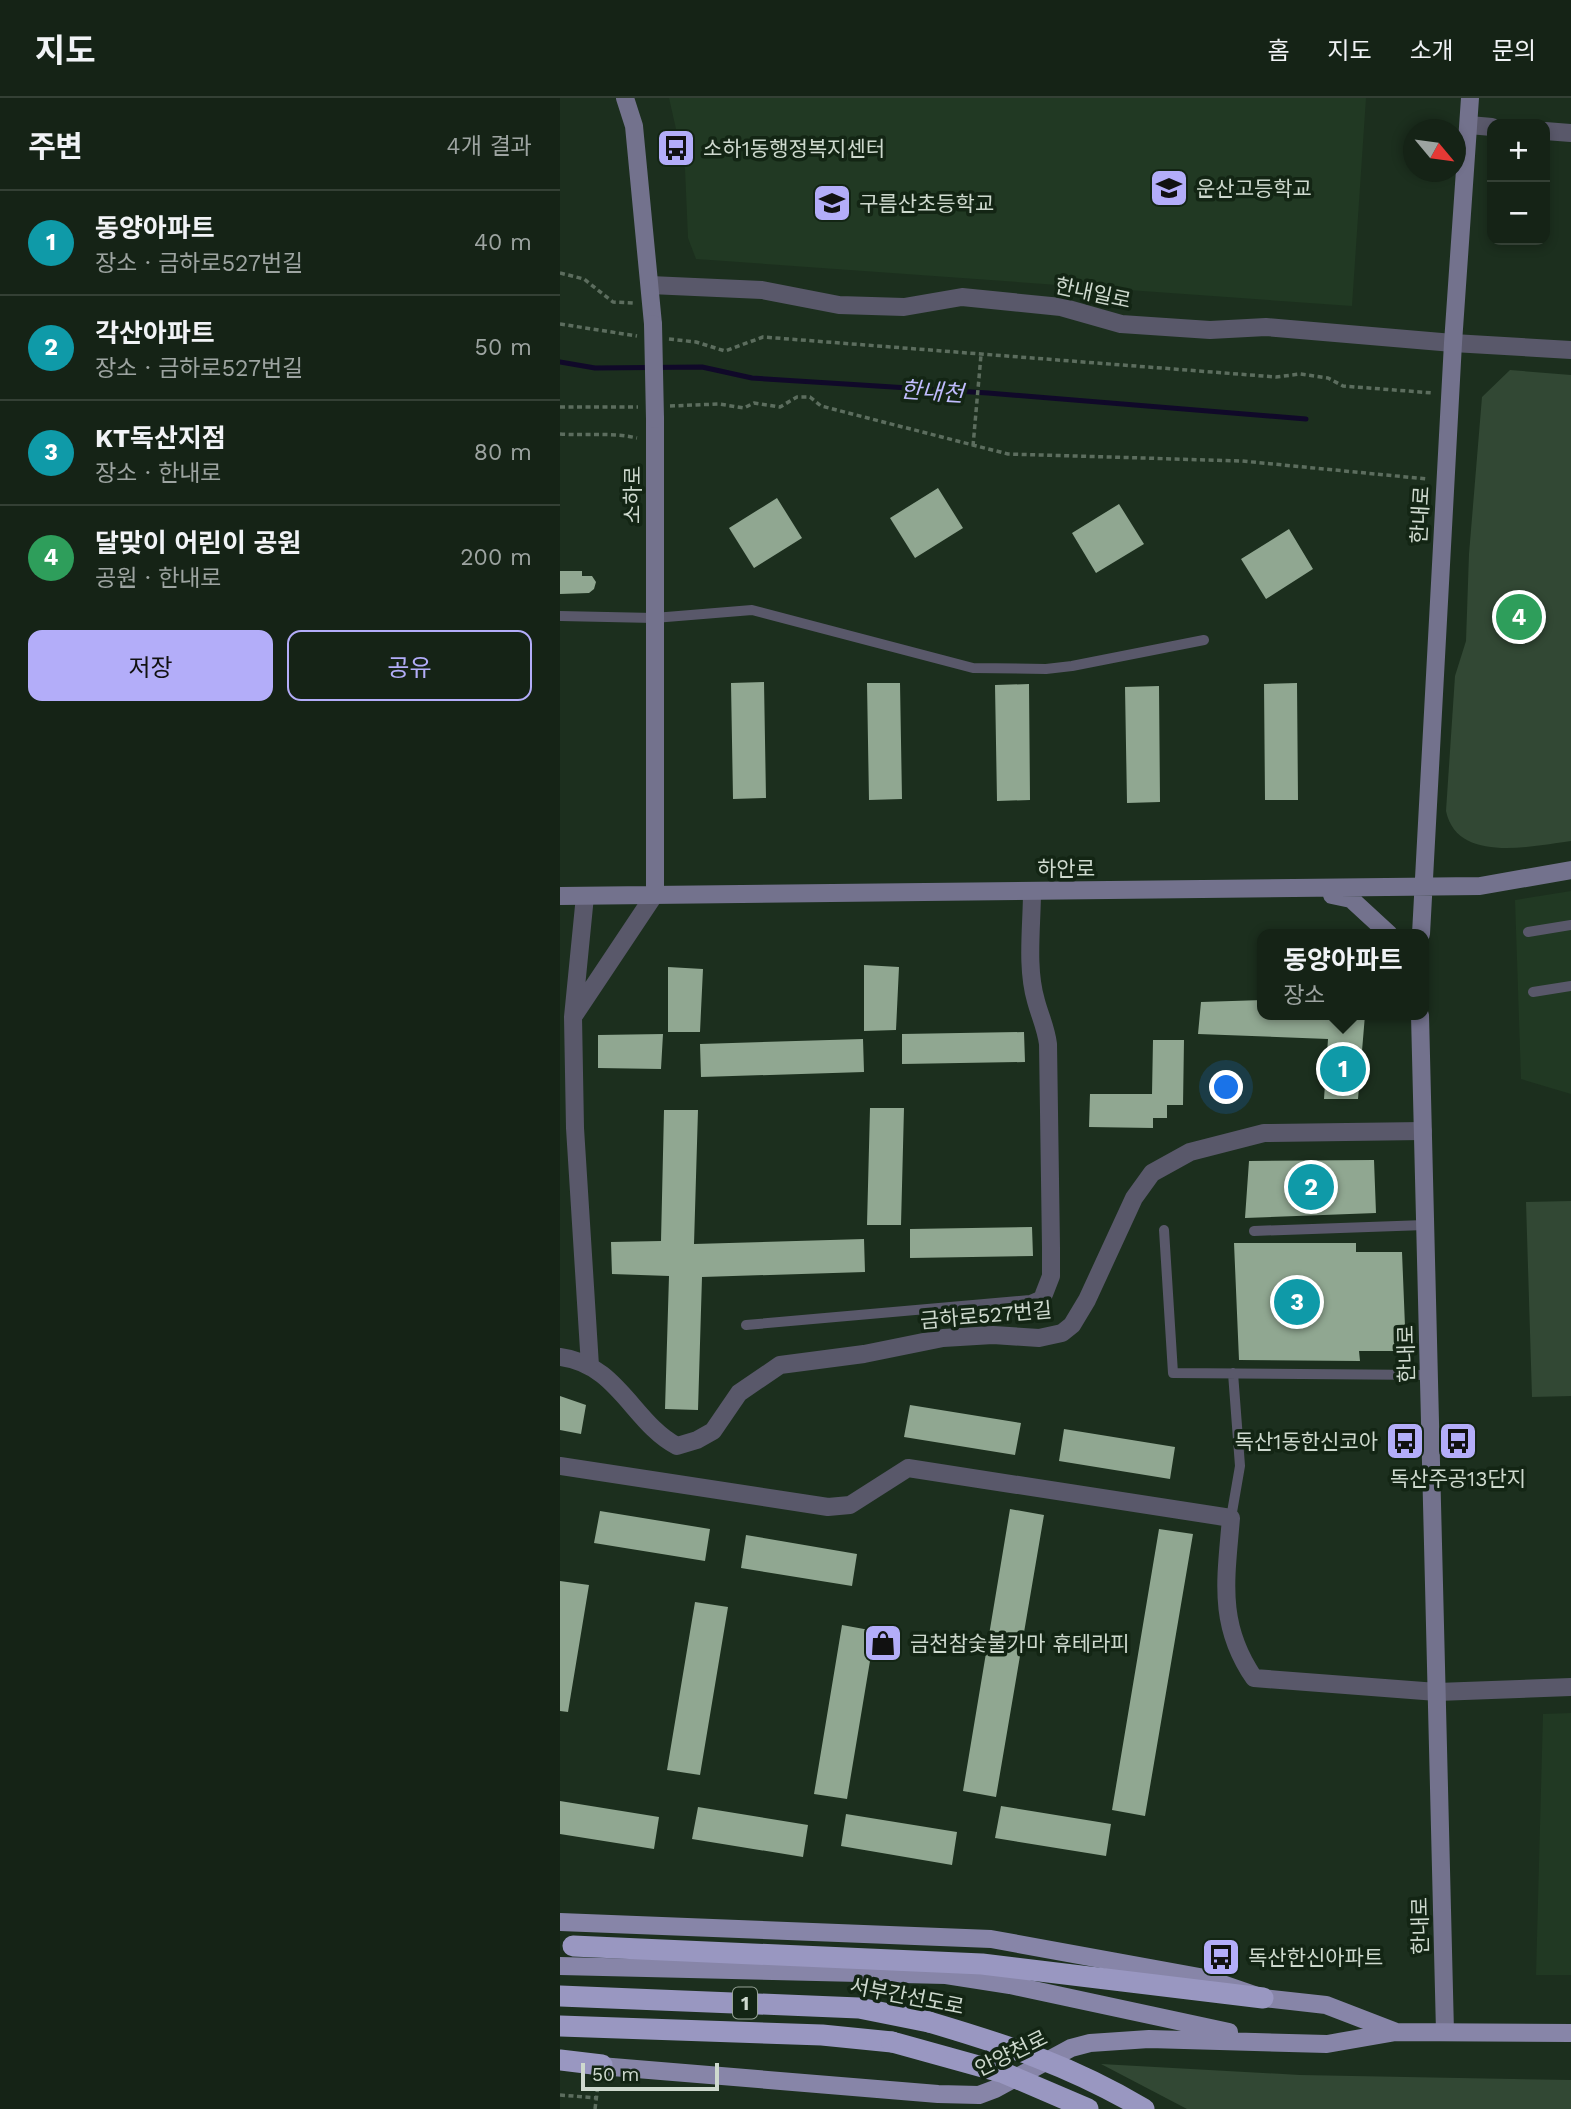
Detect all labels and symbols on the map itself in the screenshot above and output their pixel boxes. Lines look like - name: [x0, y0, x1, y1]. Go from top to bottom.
- north arrow: [1403, 119, 1466, 182]
- bus stop icon: 소하1동행정복지센터: [655, 127, 697, 169]
- place label: 소하1동행정복지센터: [703, 136, 885, 161]
- school or university icon: 운산고등학교: [1148, 167, 1190, 209]
- place label: 운산고등학교: [1196, 176, 1312, 201]
- school or university icon: 구름산초등학교: [811, 182, 853, 224]
- place label: 구름산초등학교: [859, 191, 994, 216]
- street label: 한내일로: [1053, 273, 1133, 313]
- water label: 한내천: [899, 376, 967, 408]
- street label: 소하로: [620, 466, 645, 524]
- street label: 한내로: [1406, 485, 1434, 545]
- pin: 4: [1496, 591, 1542, 643]
- street label: 하안로: [1037, 856, 1095, 881]
- pin: 1: [1320, 1043, 1366, 1095]
- your location: [1209, 1070, 1243, 1104]
- pin: 2: [1288, 1161, 1334, 1213]
- pin: 3: [1274, 1276, 1320, 1328]
- street label: 금하로527번길: [919, 1297, 1053, 1333]
- street label: 한내로: [1393, 1325, 1419, 1383]
- bus stop icon: 독산1동한신코아: [1384, 1420, 1426, 1462]
- bus stop icon: 독산주공13단지: [1437, 1420, 1479, 1462]
- place label: 독산1동한신코아: [1235, 1429, 1378, 1454]
- place label: 독산주공13단지: [1390, 1466, 1526, 1491]
- shop icon: 금천참숯불가마 휴테라피: [862, 1622, 904, 1664]
- place label: 금천참숯불가마 휴테라피: [910, 1631, 1130, 1656]
- street label: 한내로: [1407, 1897, 1433, 1955]
- bus stop icon: 독산한신아파트: [1200, 1936, 1242, 1978]
- place label: 독산한신아파트: [1248, 1945, 1383, 1970]
- street label: 서부간선도로: [848, 1973, 966, 2019]
- road number: 1: [733, 1988, 757, 2019]
- street label: 안양천로: [971, 2025, 1051, 2081]
- scale bar: [581, 2060, 719, 2092]

